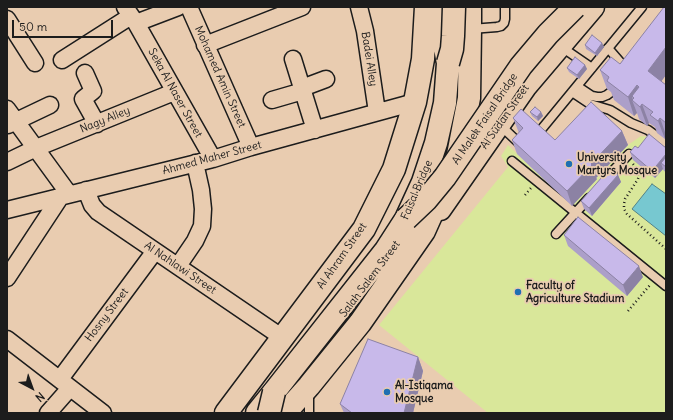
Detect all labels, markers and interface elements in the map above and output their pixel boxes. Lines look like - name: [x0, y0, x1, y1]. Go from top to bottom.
- scale bar: [14, 12, 115, 38]
- text: 50 m: [19, 19, 47, 34]
- street label: Mohamed Amin Street: [192, 24, 248, 130]
- street label: Badei Alley: [358, 31, 380, 87]
- street label: Seka Al Naser Street: [145, 46, 205, 140]
- street label: Al Malek Faisal Bridge: [449, 71, 521, 167]
- street label: Al Sudan Street: [478, 82, 532, 152]
- street label: Nagy Alley: [78, 104, 132, 136]
- street label: Ahmed Maher Street: [161, 138, 263, 178]
- place label: University Martyrs Mosque: [577, 151, 657, 177]
- street label: Faisal Bridge: [399, 158, 435, 222]
- marker: University Martyrs Mosque: [564, 159, 574, 169]
- street label: Al Ahram Street: [314, 220, 370, 292]
- street label: Salah Salem Street: [337, 238, 403, 320]
- street label: Al Nahlawi Street: [141, 239, 219, 297]
- place label: Faculty of Agriculture Stadium: [526, 279, 624, 305]
- street label: Hosny Street: [83, 286, 131, 344]
- marker: Faculty of Agriculture Stadium: [513, 287, 523, 297]
- north arrow: [12, 368, 52, 408]
- place label: Al-Istiqama Mosque: [395, 379, 453, 405]
- marker: Al-Istiqama Mosque: [382, 387, 392, 397]
- text: N: [32, 389, 47, 405]

